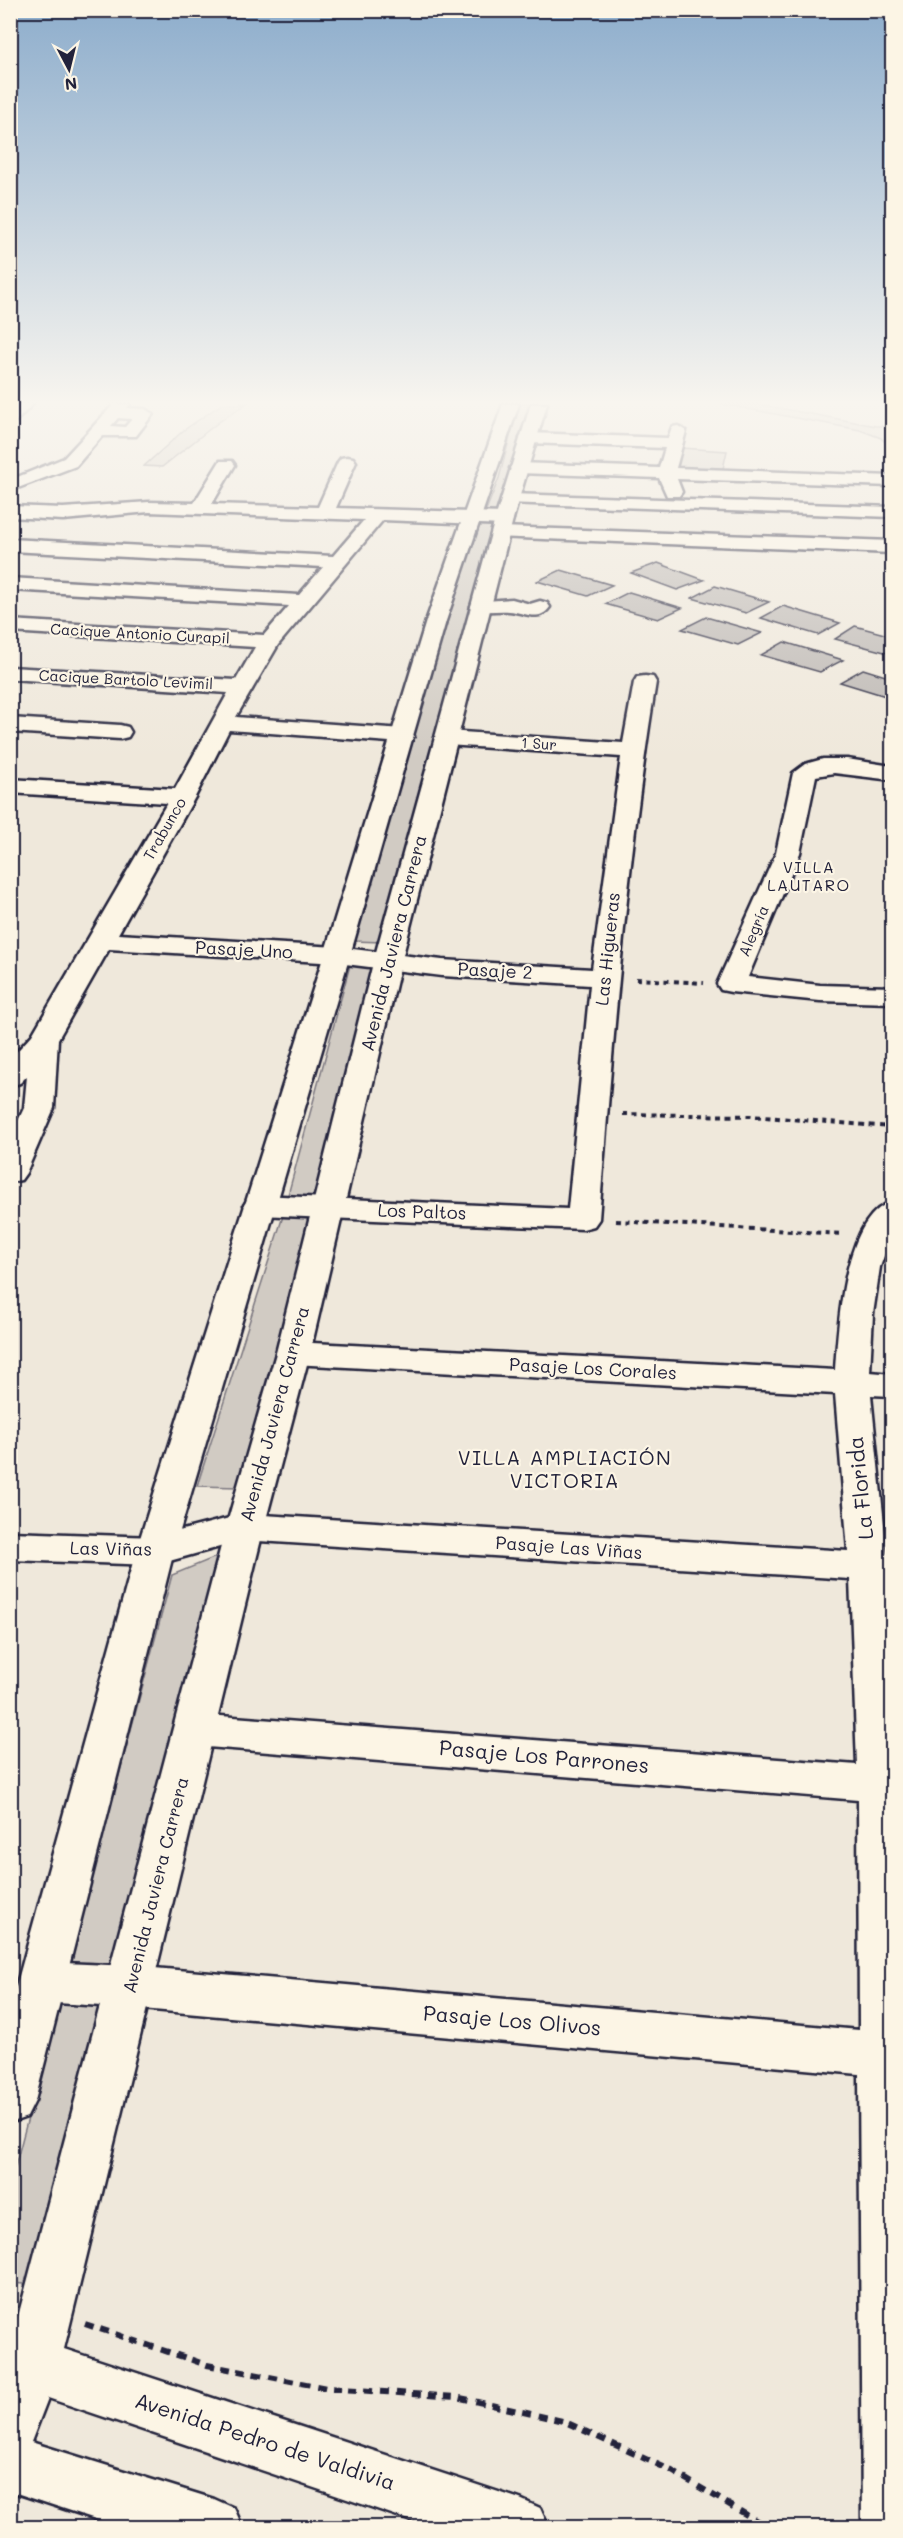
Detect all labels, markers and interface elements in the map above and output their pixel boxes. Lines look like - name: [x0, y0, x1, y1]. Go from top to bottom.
- north arrow: [39, 39, 99, 99]
- text: N: [64, 73, 78, 96]
- street label: Cacique Antonio Curapil: [50, 618, 230, 648]
- street label: Cacique Bartolo Levimil: [38, 664, 214, 694]
- street label: 1 Sur: [521, 732, 558, 754]
- street label: Trabunco: [138, 794, 190, 863]
- street label: Avenida Javiera Carrera: [355, 832, 432, 1053]
- district label: VILLA LAUTARO: [767, 856, 851, 895]
- street label: Las Higueras: [589, 891, 625, 1007]
- street label: Alegría: [733, 902, 773, 959]
- street label: Pasaje Uno: [195, 934, 294, 964]
- street label: Pasaje 2: [457, 956, 533, 984]
- street label: Los Paltos: [377, 1197, 467, 1225]
- street label: Avenida Javiera Carrera: [234, 1303, 314, 1524]
- street label: Pasaje Los Corales: [509, 1352, 678, 1384]
- street label: La Florida: [841, 1435, 878, 1541]
- district label: VILLA AMPLIACIÓN VICTORIA: [458, 1444, 672, 1493]
- street label: Pasaje Las Viñas: [495, 1530, 643, 1564]
- street label: Las Viñas: [70, 1535, 152, 1561]
- street label: Pasaje Los Parrones: [438, 1733, 650, 1778]
- street label: Avenida Javiera Carrera: [117, 1774, 194, 1995]
- street label: Pasaje Los Olivos: [422, 1998, 602, 2041]
- street label: Avenida Pedro de Valdivia: [132, 2386, 399, 2495]

